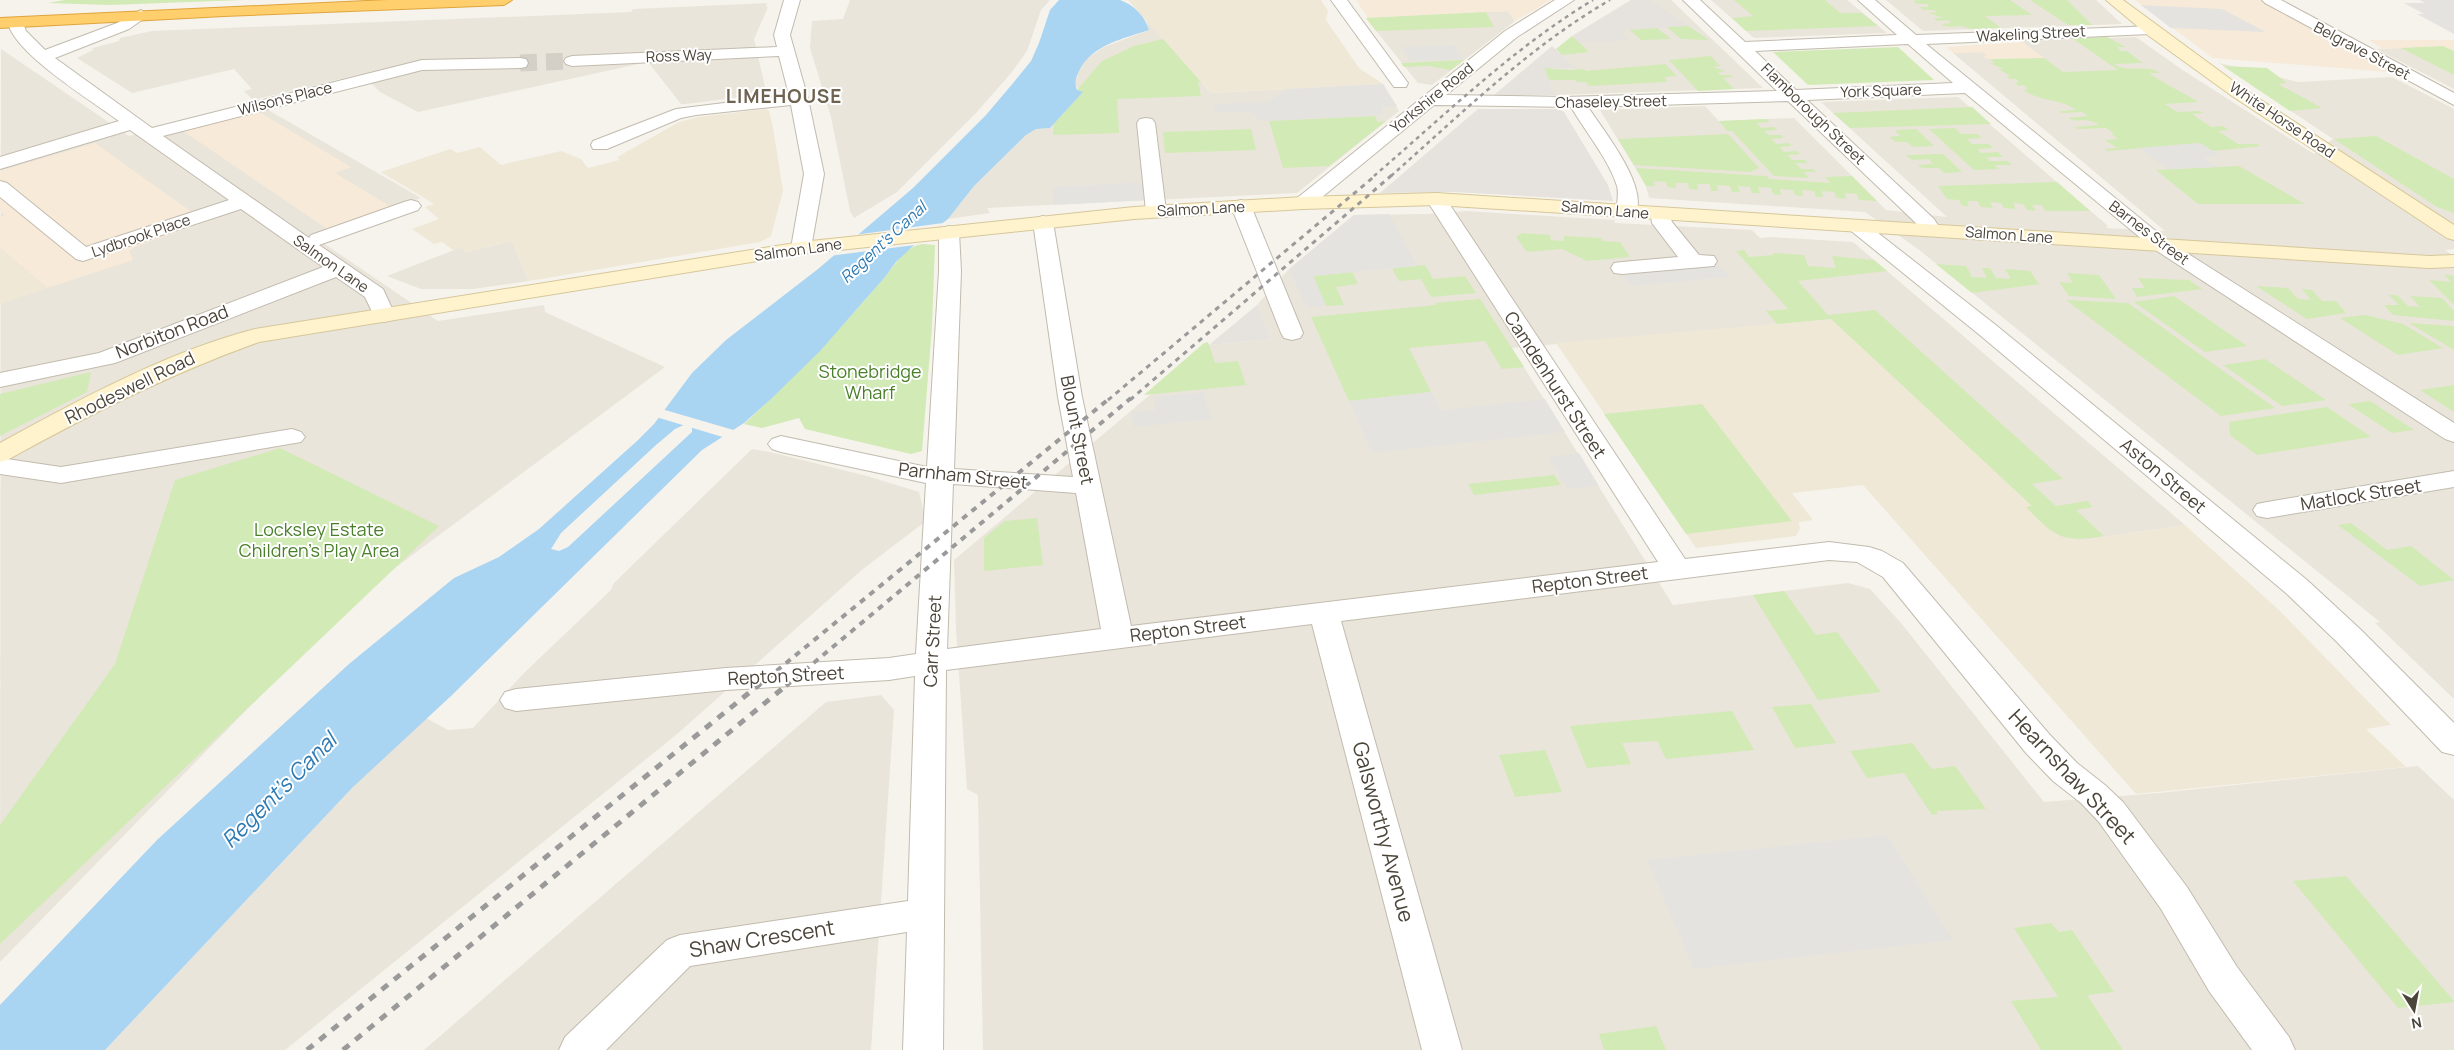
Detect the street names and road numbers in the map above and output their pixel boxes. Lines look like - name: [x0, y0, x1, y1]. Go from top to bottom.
- street label: Belgrave Street: [2310, 16, 2414, 85]
- street label: Wakeling Street: [1976, 20, 2086, 47]
- street label: Ross Way: [646, 44, 712, 67]
- street label: Yorkshire Road: [1386, 57, 1478, 138]
- street label: Flamborough Street: [1757, 58, 1870, 169]
- street label: White Horse Road: [2225, 76, 2339, 163]
- street label: Wilson's Place: [235, 77, 334, 120]
- street label: York Square: [1840, 79, 1922, 102]
- street label: Chaseley Street: [1555, 90, 1667, 113]
- street label: Salmon Lane: [1560, 195, 1650, 224]
- street label: Barnes Street: [2105, 195, 2194, 270]
- street label: Salmon Lane: [1156, 196, 1246, 221]
- street label: Lydbrook Place: [88, 209, 193, 262]
- street label: Salmon Lane: [1964, 221, 2054, 248]
- street label: Salmon Lane: [289, 230, 374, 298]
- street label: Salmon Lane: [753, 233, 843, 266]
- street label: Norbiton Road: [112, 299, 231, 364]
- street label: Camdenhurst Street: [1499, 306, 1612, 462]
- street label: Rhodeswell Road: [61, 345, 198, 429]
- street label: Blount Street: [1056, 373, 1100, 487]
- street label: Aston Street: [2116, 432, 2212, 518]
- street label: Parnham Street: [897, 456, 1029, 494]
- street label: Matlock Street: [2298, 473, 2423, 515]
- street label: Repton Street: [1530, 560, 1649, 598]
- street label: Carr Street: [918, 594, 946, 688]
- street label: Repton Street: [1128, 609, 1247, 647]
- street label: Repton Street: [727, 660, 845, 690]
- street label: Hearnshaw Street: [2003, 703, 2143, 850]
- street label: Galsworthy Avenue: [1346, 738, 1422, 925]
- street label: Shaw Crescent: [687, 913, 837, 963]

